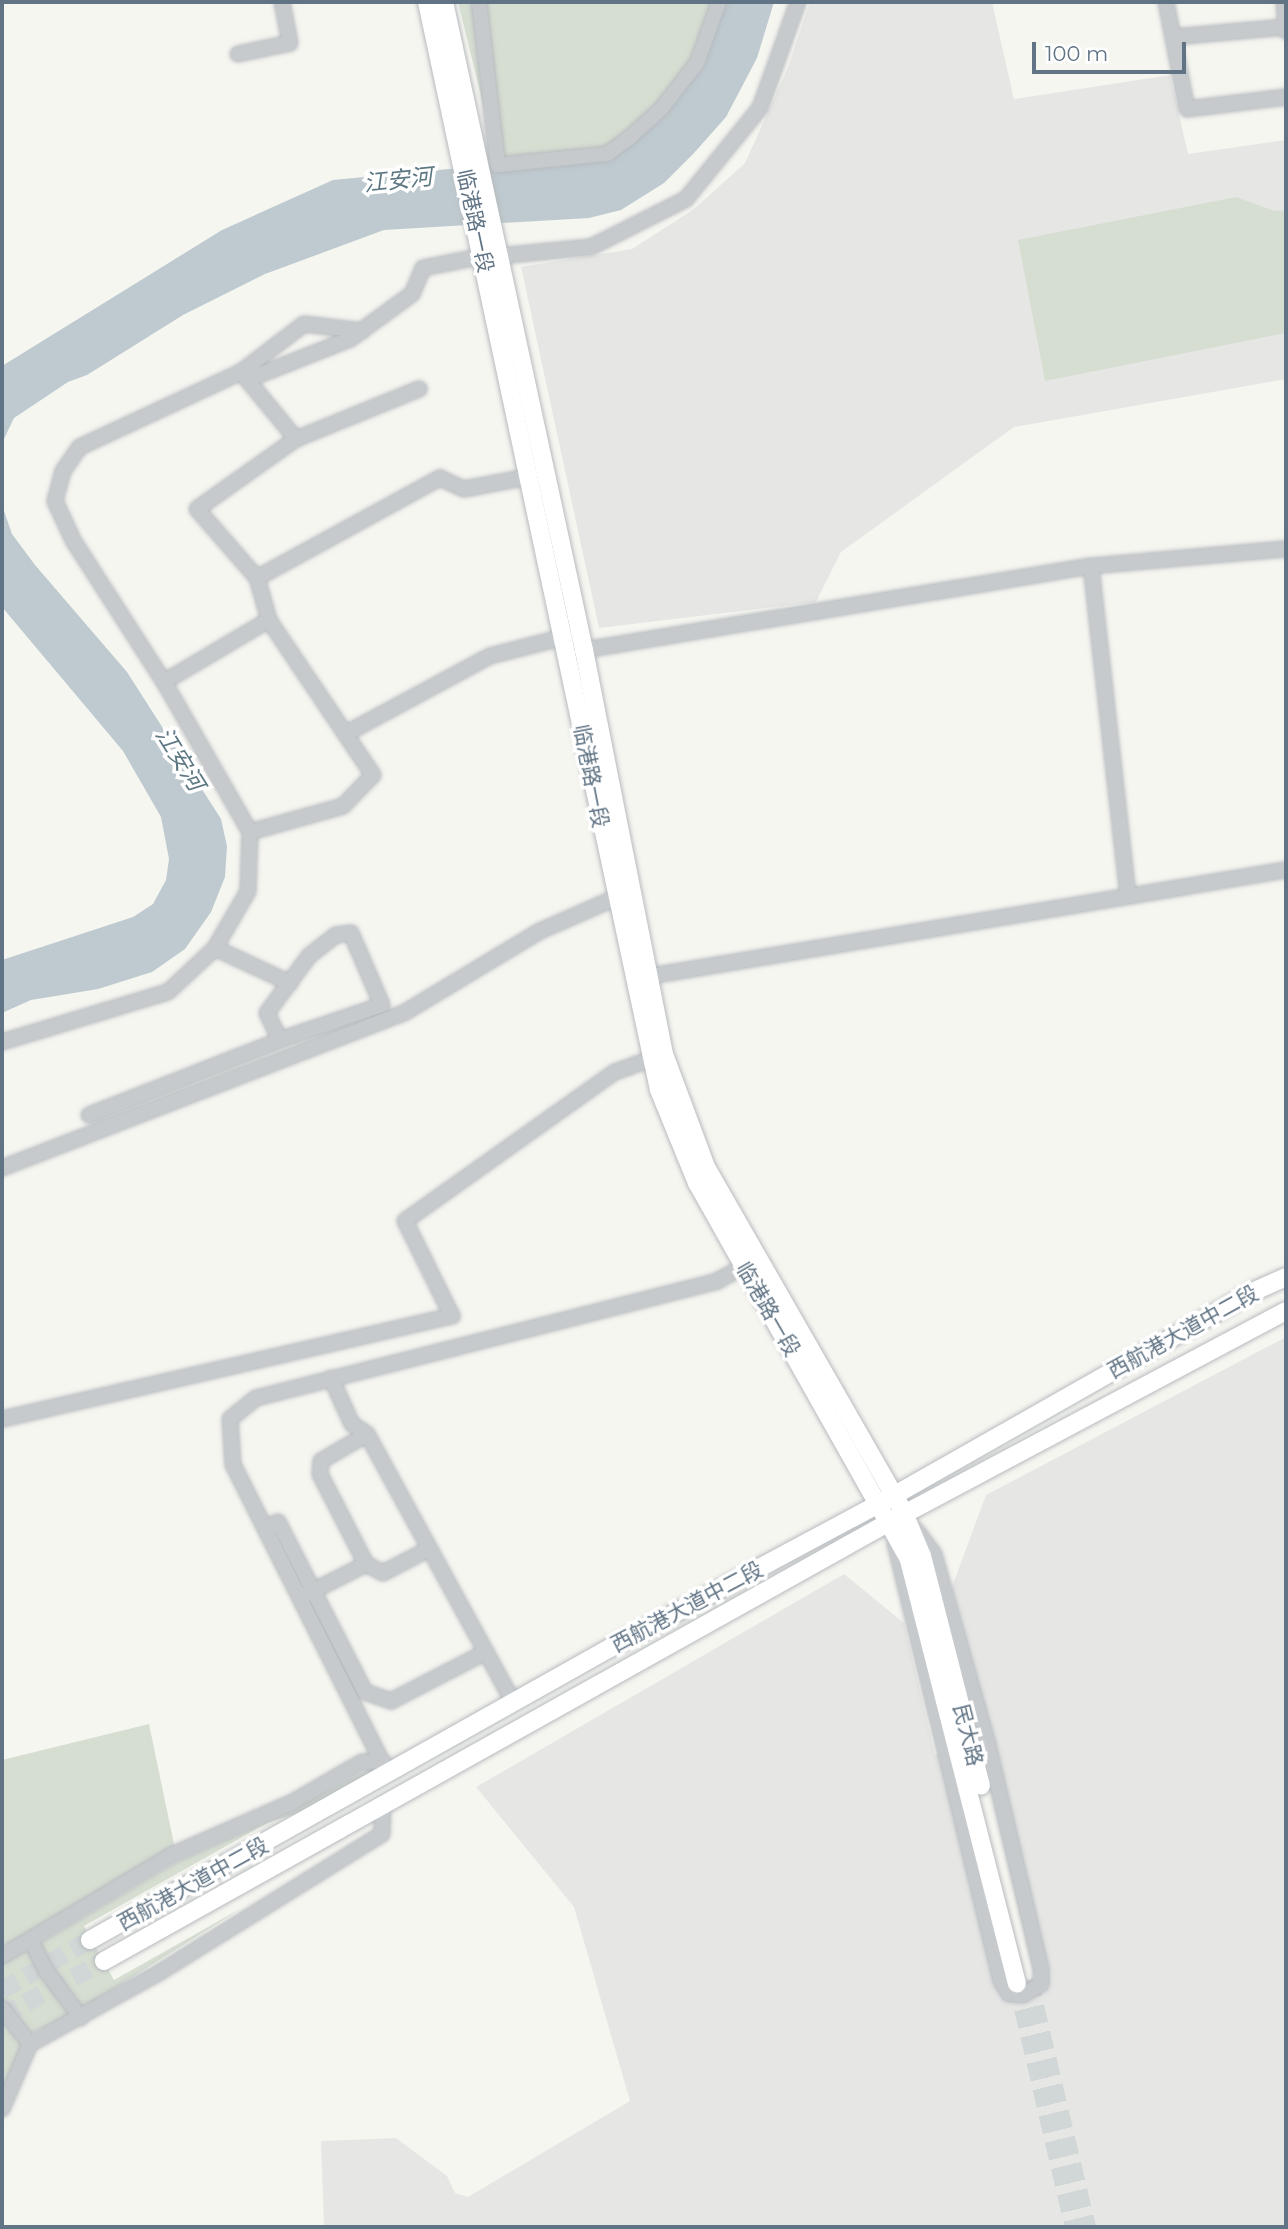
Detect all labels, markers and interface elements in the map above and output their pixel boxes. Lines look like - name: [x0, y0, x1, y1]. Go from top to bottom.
- scale bar: [1036, 28, 1190, 72]
- text: 100 m: [1045, 41, 1108, 66]
- water label: 江安河: [362, 163, 434, 197]
- street label: 临港路一段: [452, 167, 498, 275]
- water label: 江安河: [150, 722, 210, 796]
- street label: 临港路一段: [569, 722, 613, 830]
- street label: 临港路一段: [731, 1257, 805, 1361]
- street label: 西航港大道中二段: [1103, 1280, 1263, 1384]
- street label: 西航港大道中二段: [607, 1556, 767, 1658]
- street label: 民大路: [948, 1701, 988, 1769]
- street label: 西航港大道中二段: [113, 1832, 273, 1936]

